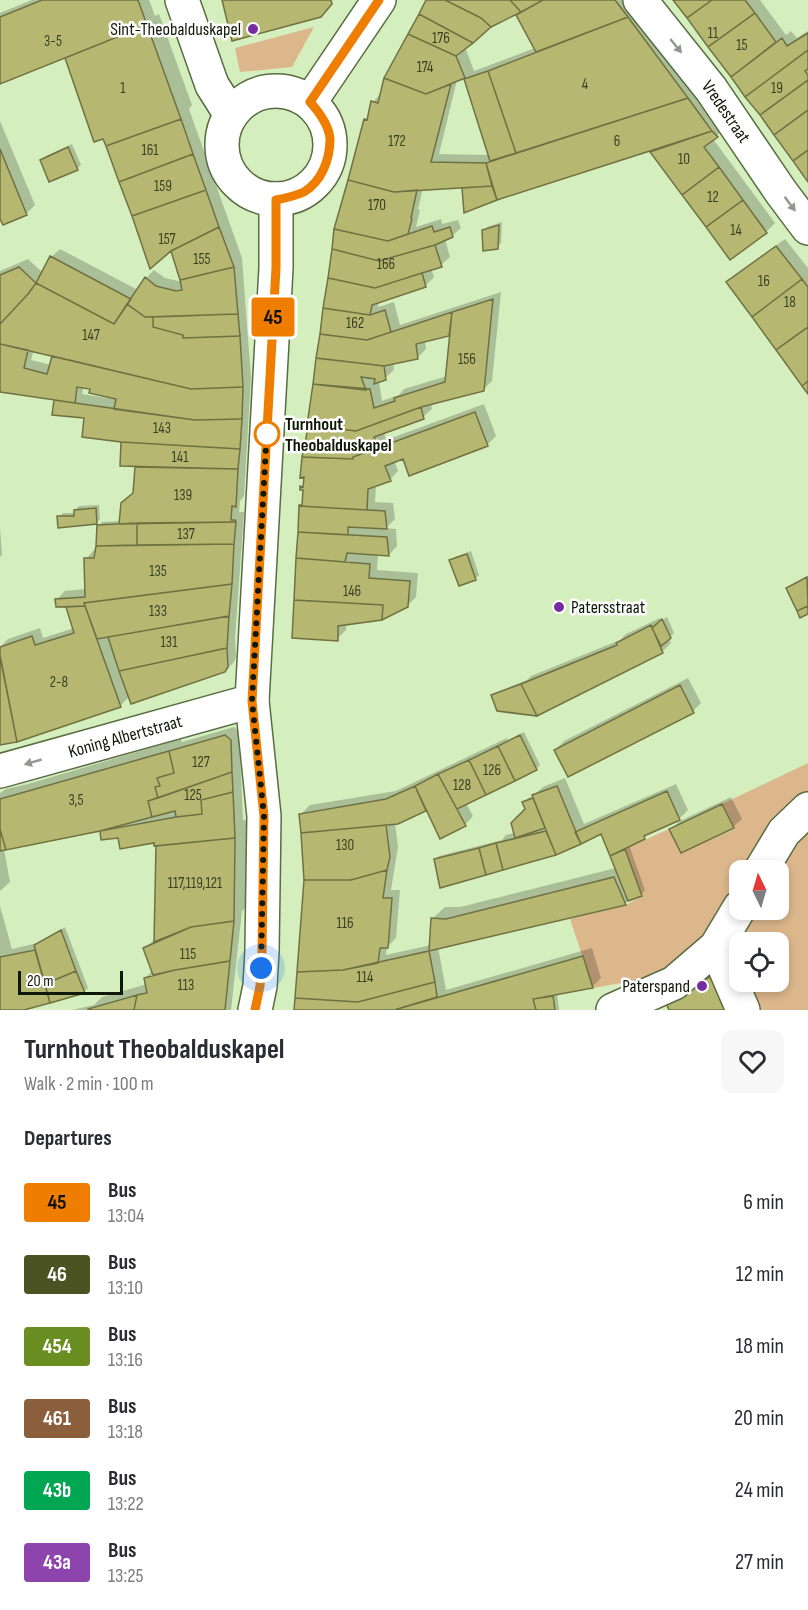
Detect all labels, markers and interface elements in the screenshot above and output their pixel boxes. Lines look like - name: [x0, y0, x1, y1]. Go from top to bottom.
- place label: Sint-Theobalduskapel: [110, 19, 241, 40]
- marker: Sint-Theobalduskapel: [246, 22, 260, 36]
- house number: 11: [708, 24, 719, 43]
- house number: 176: [432, 29, 450, 48]
- house number: 3-5: [44, 32, 62, 51]
- house number: 15: [736, 36, 748, 55]
- one-way arrow: [670, 38, 682, 53]
- house number: 174: [417, 58, 433, 77]
- house number: 4: [582, 75, 588, 94]
- street label: Vredestraat: [697, 76, 755, 147]
- house number: 1: [120, 79, 126, 98]
- house number: 19: [771, 79, 783, 98]
- house number: 172: [388, 132, 406, 151]
- house number: 6: [614, 132, 620, 151]
- house number: 161: [141, 141, 159, 160]
- house number: 10: [678, 150, 690, 169]
- house number: 159: [154, 177, 172, 196]
- house number: 12: [707, 188, 719, 207]
- one-way arrow: [784, 195, 796, 211]
- house number: 170: [368, 196, 386, 215]
- house number: 14: [730, 221, 742, 240]
- house number: 157: [158, 230, 176, 249]
- house number: 155: [193, 250, 211, 269]
- house number: 166: [377, 255, 395, 274]
- house number: 16: [758, 272, 770, 291]
- house number: 18: [784, 293, 796, 312]
- line badge: 45: [246, 298, 300, 336]
- text: 45: [263, 305, 283, 330]
- house number: 162: [346, 314, 364, 333]
- house number: 147: [82, 326, 100, 345]
- house number: 156: [458, 350, 476, 369]
- place label: Turnhout Theobalduskapel: [285, 414, 392, 456]
- house number: 143: [153, 419, 171, 438]
- marker: Turnhout Theobalduskapel: [254, 421, 280, 447]
- house number: 141: [172, 448, 189, 467]
- house number: 139: [174, 486, 192, 505]
- house number: 137: [177, 525, 195, 544]
- house number: 135: [149, 562, 167, 581]
- house number: 146: [343, 582, 361, 601]
- place label: Patersstraat: [571, 597, 646, 618]
- marker: Patersstraat: [552, 600, 566, 614]
- house number: 133: [149, 602, 167, 621]
- house number: 131: [161, 633, 178, 652]
- house number: 2-8: [50, 673, 68, 692]
- street label: Koning Albertstraat: [66, 711, 185, 762]
- house number: 127: [192, 753, 210, 772]
- one-way arrow: [24, 757, 42, 767]
- house number: 126: [483, 761, 501, 780]
- house number: 128: [453, 776, 471, 795]
- house number: 125: [184, 786, 202, 805]
- house number: 3,5: [69, 791, 83, 810]
- house number: 130: [336, 836, 354, 855]
- north arrow: [729, 860, 789, 920]
- map controls: [729, 860, 789, 992]
- house number: 117,119,121: [168, 874, 223, 893]
- house number: 116: [336, 914, 354, 933]
- button: locate: [729, 932, 789, 992]
- house number: 115: [180, 945, 196, 964]
- your location: [246, 953, 276, 983]
- scale bar: [18, 968, 123, 995]
- house number: 114: [357, 968, 373, 987]
- text: 20 m: [27, 972, 54, 991]
- house number: 113: [178, 976, 194, 995]
- place label: Paterspand: [622, 976, 690, 997]
- marker: Paterspand: [695, 979, 709, 993]
- button: heart: [721, 1030, 784, 1093]
- text: Turnhout Theobalduskapel: [24, 1033, 285, 1066]
- text: Walk · 2 min · 100 m: [24, 1072, 154, 1096]
- text: Departures: [24, 1125, 112, 1152]
- text: Bus: [108, 1177, 137, 1204]
- text: 6 min: [743, 1189, 784, 1216]
- text: 45: [47, 1190, 67, 1215]
- text: 13:04: [108, 1204, 144, 1228]
- text: Bus: [108, 1249, 137, 1276]
- text: 12 min: [736, 1261, 784, 1288]
- text: 46: [47, 1262, 67, 1287]
- text: 13:10: [108, 1276, 143, 1300]
- text: Bus: [108, 1321, 137, 1348]
- text: 18 min: [736, 1333, 784, 1360]
- text: 454: [43, 1334, 71, 1359]
- text: 13:16: [108, 1348, 143, 1372]
- text: Bus: [108, 1393, 137, 1420]
- text: 20 min: [734, 1405, 784, 1432]
- text: 461: [43, 1406, 71, 1431]
- text: 13:18: [108, 1420, 143, 1444]
- text: Bus: [108, 1465, 137, 1492]
- text: 24 min: [735, 1477, 784, 1504]
- text: 43b: [43, 1478, 71, 1503]
- text: 13:22: [108, 1492, 144, 1516]
- text: Bus: [108, 1537, 137, 1564]
- text: 27 min: [735, 1549, 784, 1576]
- text: 43a: [43, 1550, 71, 1575]
- text: 13:25: [108, 1564, 143, 1588]

